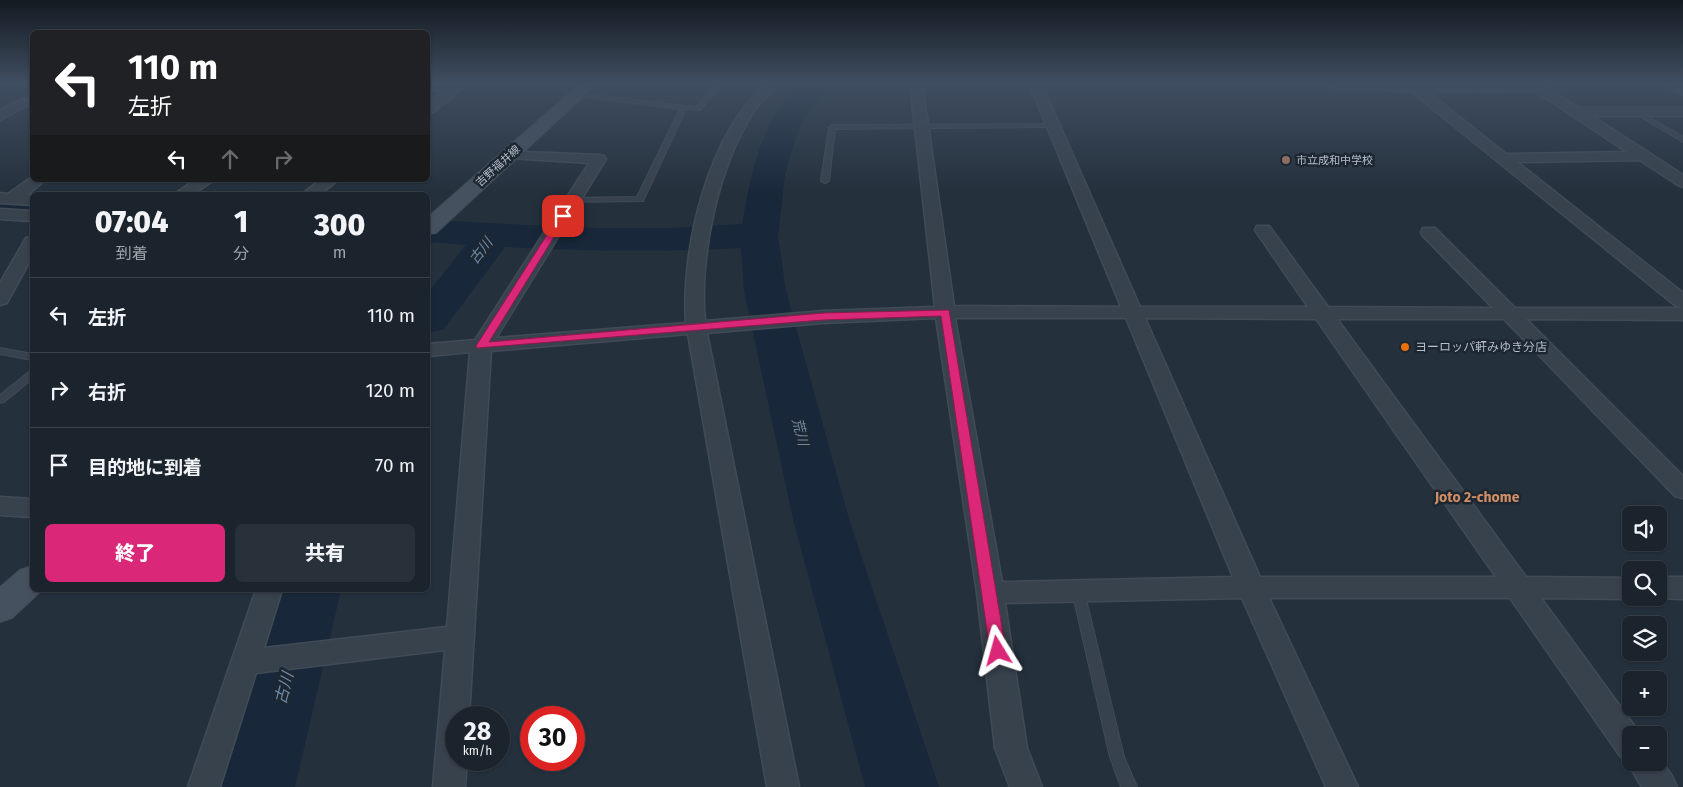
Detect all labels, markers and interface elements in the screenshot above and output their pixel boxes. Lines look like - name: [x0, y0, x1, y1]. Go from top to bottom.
- text: 110 m: [128, 46, 218, 88]
- icon: left: [45, 50, 110, 115]
- text: 左折: [128, 93, 172, 120]
- street label: 吉野福井線: [473, 143, 523, 189]
- icon: left: [163, 145, 191, 173]
- icon: ahead: [216, 145, 244, 173]
- icon: right: [269, 145, 297, 173]
- marker: 市立成和中学校: [1280, 154, 1292, 166]
- place label: 市立成和中学校: [1296, 154, 1373, 167]
- pin: [542, 195, 584, 237]
- icon: arrive: [549, 202, 577, 230]
- text: 07:04: [95, 204, 168, 240]
- text: 1: [234, 204, 248, 240]
- text: 300: [314, 207, 365, 243]
- water label: 古川: [466, 233, 498, 267]
- text: m: [333, 243, 346, 262]
- text: 到着: [116, 244, 148, 263]
- text: 分: [233, 244, 249, 263]
- icon: left: [45, 301, 73, 329]
- text: 110 m: [367, 304, 415, 327]
- text: 左折: [88, 306, 126, 329]
- place label: ヨーロッパ軒みゆき分店: [1415, 340, 1547, 354]
- marker: ヨーロッパ軒みゆき分店: [1399, 341, 1411, 353]
- icon: right: [45, 376, 73, 404]
- text: 120 m: [365, 379, 415, 402]
- text: 右折: [88, 381, 126, 404]
- water label: 荒川: [788, 416, 812, 450]
- icon: arrive: [45, 451, 73, 479]
- text: 70 m: [375, 454, 415, 477]
- text: 目的地に到着: [88, 456, 202, 479]
- district label: Joto 2-chome: [1434, 489, 1520, 506]
- map controls: [1622, 506, 1667, 771]
- button: sound: [1622, 506, 1667, 551]
- button: 終了: [45, 524, 225, 582]
- button: 共有: [235, 524, 415, 582]
- button: search: [1622, 561, 1667, 606]
- button: layers: [1622, 616, 1667, 661]
- position arrow: [971, 624, 1023, 676]
- water label: 古川: [271, 668, 298, 706]
- button: +: [1622, 671, 1667, 716]
- speed limit sign: 30: [520, 706, 585, 771]
- text: 28: [464, 717, 491, 747]
- button: −: [1622, 726, 1667, 771]
- text: km/h: [463, 744, 492, 758]

